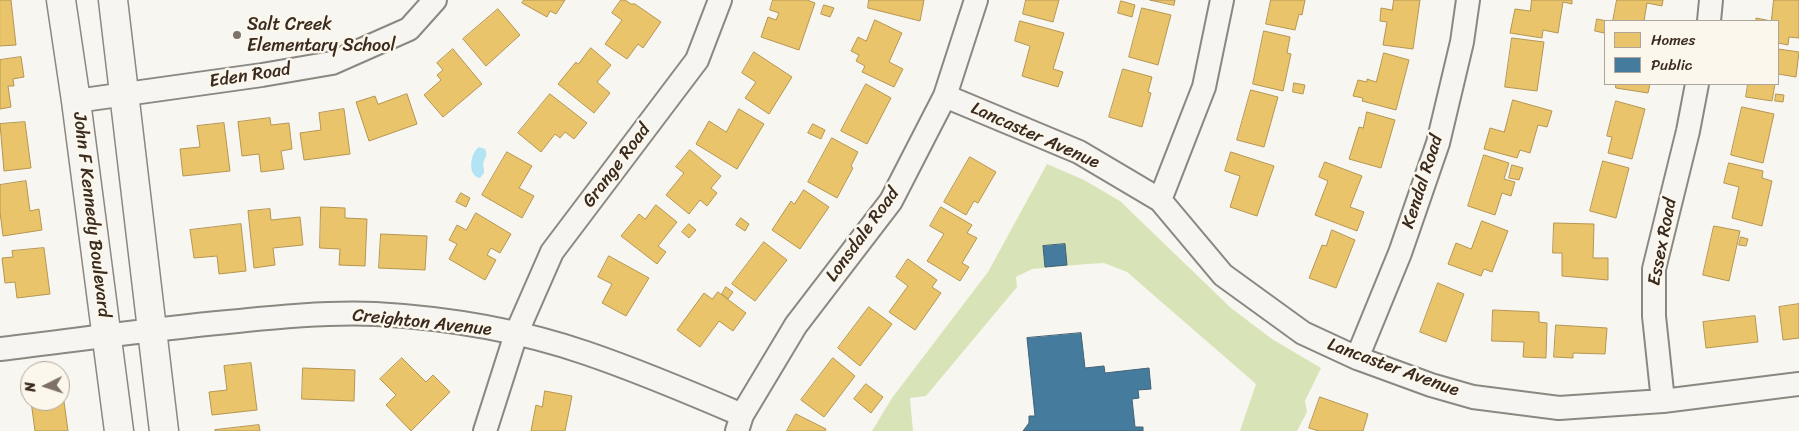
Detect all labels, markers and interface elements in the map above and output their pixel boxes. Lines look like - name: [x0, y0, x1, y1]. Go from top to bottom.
- place label: Salt Creek Elementary School: [247, 14, 396, 56]
- legend: [1604, 20, 1779, 85]
- text: Homes: [1651, 27, 1695, 53]
- marker: Salt Creek Elementary School: [231, 29, 243, 41]
- text: Public: [1651, 52, 1692, 78]
- street label: Eden Road: [208, 59, 292, 93]
- street label: Lancaster Avenue: [967, 98, 1103, 174]
- street label: John F Kennedy Boulevard: [68, 111, 114, 319]
- street label: Grange Road: [579, 120, 655, 212]
- street label: Kendal Road: [1398, 133, 1448, 231]
- street label: Lonsdale Road: [822, 184, 904, 286]
- street label: Essex Road: [1644, 197, 1682, 287]
- street label: Creighton Avenue: [351, 305, 493, 341]
- street label: Lancaster Avenue: [1324, 334, 1462, 402]
- north arrow: [20, 361, 70, 411]
- text: N: [18, 381, 43, 393]

